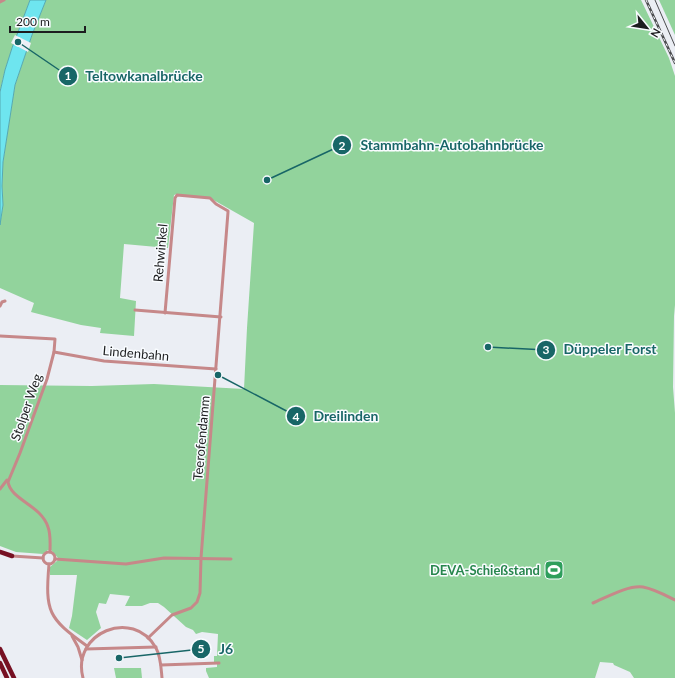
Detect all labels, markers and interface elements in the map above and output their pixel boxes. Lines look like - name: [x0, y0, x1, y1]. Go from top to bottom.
- scale bar: [10, 8, 85, 34]
- north arrow: [627, 8, 667, 48]
- text: 200 m: [16, 14, 50, 29]
- text: N: [648, 26, 664, 40]
- callout: Teltowkanalbrücke: [58, 63, 211, 89]
- text: Teltowkanalbrücke: [85, 67, 203, 84]
- text: 1: [65, 68, 72, 83]
- callout: Stammbahn-Autobahnbrücke: [332, 132, 551, 158]
- text: Stammbahn-Autobahnbrücke: [360, 136, 544, 153]
- text: 2: [339, 138, 346, 153]
- street label: Rehwinkel: [149, 223, 171, 283]
- callout: Düppeler Forst: [536, 337, 665, 363]
- text: Düppeler Forst: [563, 340, 657, 357]
- street label: Lindenbahn: [102, 342, 170, 364]
- text: 3: [543, 342, 550, 357]
- street label: Stolper Weg: [7, 371, 45, 443]
- street label: Teerofendamm: [189, 395, 213, 481]
- callout: Dreilinden: [286, 403, 386, 429]
- text: Dreilinden: [314, 407, 379, 424]
- text: 4: [293, 409, 300, 424]
- sports icon: DEVA-Schießstand: [543, 559, 565, 581]
- place label: DEVA-Schießstand: [430, 562, 540, 578]
- callout: J6: [191, 636, 241, 662]
- text: J6: [219, 640, 233, 657]
- text: 5: [198, 641, 205, 656]

